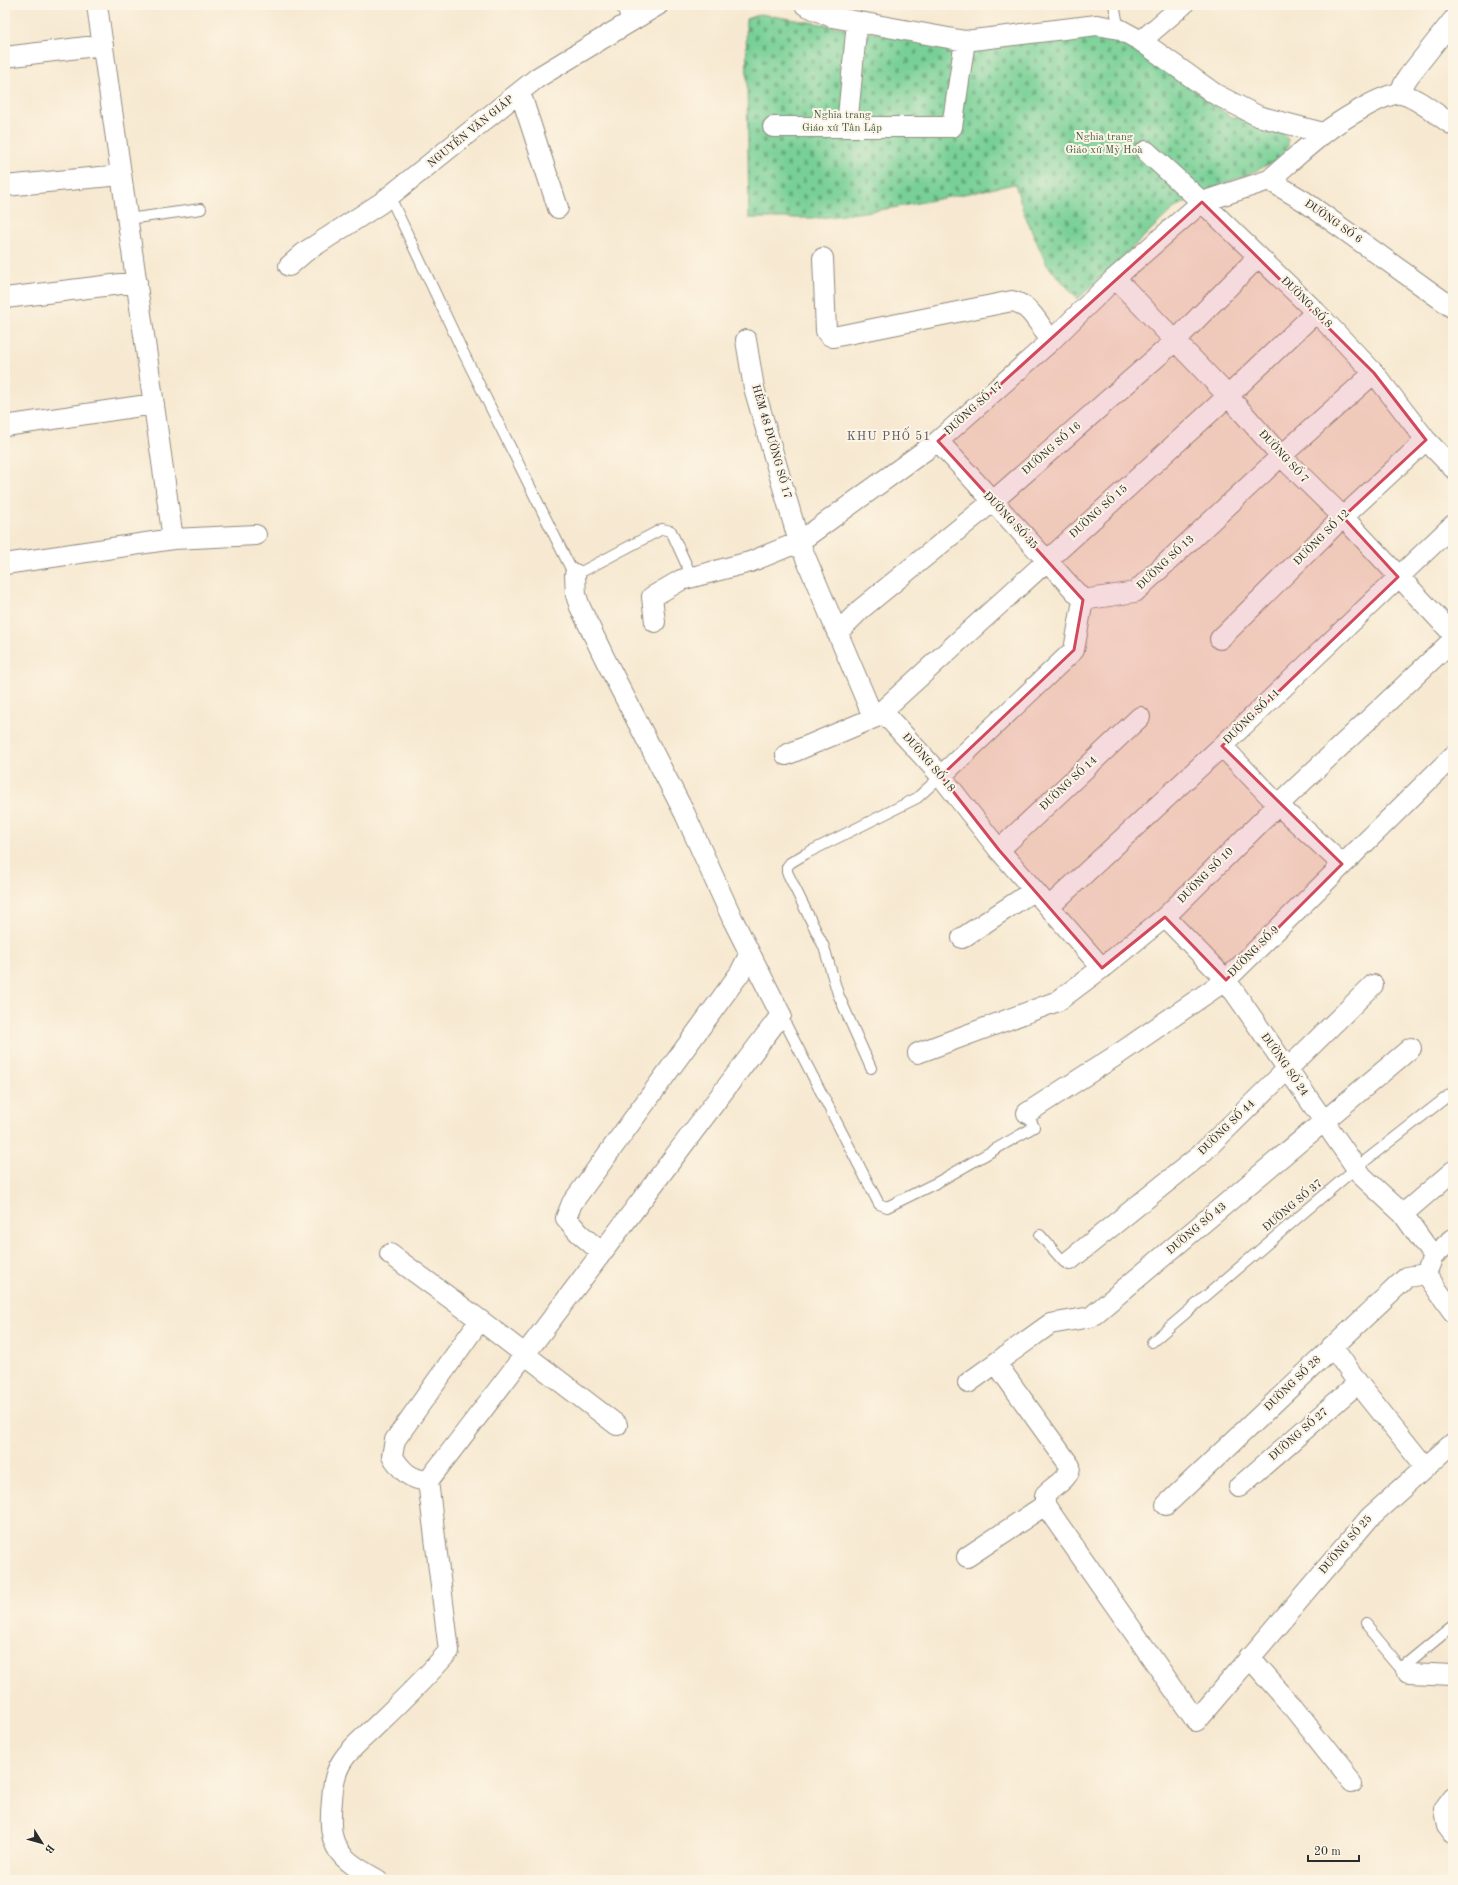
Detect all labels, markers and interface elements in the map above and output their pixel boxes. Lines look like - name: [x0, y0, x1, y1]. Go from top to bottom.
- street label: NGUYỄN VĂN GIÁP: [424, 92, 516, 170]
- park label: Nghĩa trang Giáo xứ Tân Lập: [802, 110, 882, 134]
- park label: Nghĩa trang Giáo xứ Mỹ Hoà: [1065, 132, 1143, 156]
- street label: ĐƯỜNG SỐ 6: [1302, 196, 1365, 246]
- street label: ĐƯỜNG SỐ 8: [1278, 273, 1336, 331]
- street label: ĐƯỜNG SỐ 17: [941, 378, 1005, 438]
- street label: HẺM 48 ĐƯỜNG SỐ 17: [749, 383, 795, 500]
- street label: ĐƯỜNG SỐ 16: [1019, 418, 1083, 477]
- district label: KHU PHỐ 51: [847, 426, 931, 443]
- street label: ĐƯỜNG SỐ 7: [1256, 427, 1312, 485]
- street label: ĐƯỜNG SỐ 15: [1066, 481, 1130, 541]
- street label: ĐƯỜNG SỐ 35: [981, 488, 1041, 552]
- street label: ĐƯỜNG SỐ 12: [1290, 506, 1352, 568]
- street label: ĐƯỜNG SỐ 13: [1133, 532, 1197, 592]
- street label: ĐƯỜNG SỐ 11: [1220, 685, 1282, 747]
- street label: ĐƯỜNG SỐ 18: [900, 730, 959, 794]
- street label: ĐƯỜNG SỐ 14: [1036, 753, 1100, 813]
- street label: ĐƯỜNG SỐ 10: [1174, 844, 1236, 906]
- street label: ĐƯỜNG SỐ 9: [1224, 922, 1282, 980]
- street label: ĐƯỜNG SỐ 24: [1258, 1030, 1312, 1098]
- street label: ĐƯỜNG SỐ 44: [1195, 1096, 1257, 1158]
- street label: ĐƯỜNG SỐ 37: [1259, 1176, 1325, 1234]
- street label: ĐƯỜNG SỐ 43: [1163, 1199, 1229, 1257]
- street label: ĐƯỜNG SỐ 28: [1261, 1352, 1323, 1414]
- street label: ĐƯỜNG SỐ 27: [1266, 1404, 1330, 1463]
- street label: ĐƯỜNG SỐ 25: [1315, 1512, 1374, 1576]
- north arrow: [22, 1823, 62, 1863]
- scale bar: [1308, 1837, 1359, 1863]
- text: B: [42, 1842, 56, 1855]
- text: 20 m: [1314, 1846, 1341, 1858]

